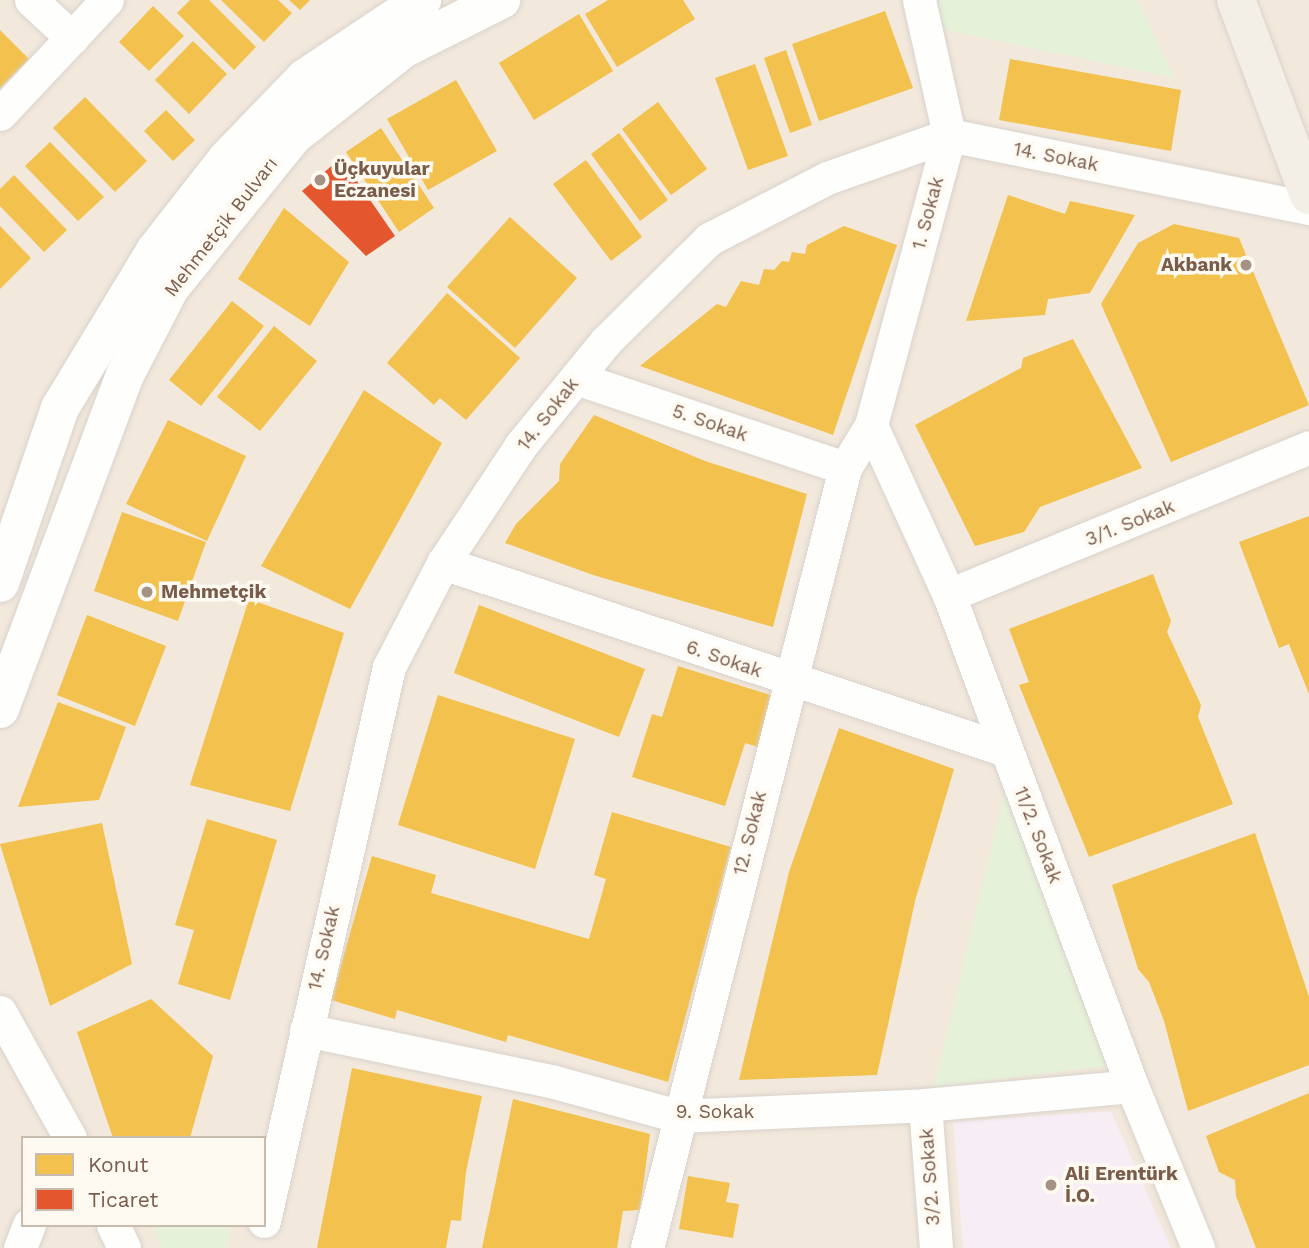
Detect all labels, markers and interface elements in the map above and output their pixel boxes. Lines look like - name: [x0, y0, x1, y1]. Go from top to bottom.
- street label: 14. Sokak: [1012, 138, 1100, 176]
- street label: Mehmetçik Bulvarı: [159, 153, 283, 301]
- place label: Üçkuyular Eczanesi: [334, 158, 430, 202]
- marker: Üçkuyular Eczanesi: [312, 172, 328, 188]
- street label: 1. Sokak: [907, 174, 949, 252]
- place label: Akbank: [1161, 254, 1232, 276]
- marker: Akbank: [1238, 257, 1254, 273]
- street label: 14. Sokak: [513, 373, 583, 455]
- street label: 5. Sokak: [669, 399, 751, 447]
- street label: 3/1. Sokak: [1082, 495, 1178, 551]
- place label: Mehmetçik: [161, 581, 266, 603]
- marker: Mehmetçik: [139, 584, 155, 600]
- street label: 6. Sokak: [683, 635, 765, 683]
- street label: 11/2. Sokak: [1009, 784, 1067, 886]
- street label: 12. Sokak: [729, 789, 771, 877]
- street label: 14. Sokak: [303, 904, 345, 992]
- street label: 9. Sokak: [676, 1101, 754, 1123]
- street label: 3/2. Sokak: [915, 1127, 945, 1227]
- legend: [21, 1136, 266, 1227]
- text: Konut: [88, 1152, 148, 1177]
- place label: Ali Erentürk İ.O.: [1065, 1163, 1178, 1207]
- marker: Ali Erentürk İ.O.: [1043, 1177, 1059, 1193]
- text: Ticaret: [88, 1187, 158, 1212]

